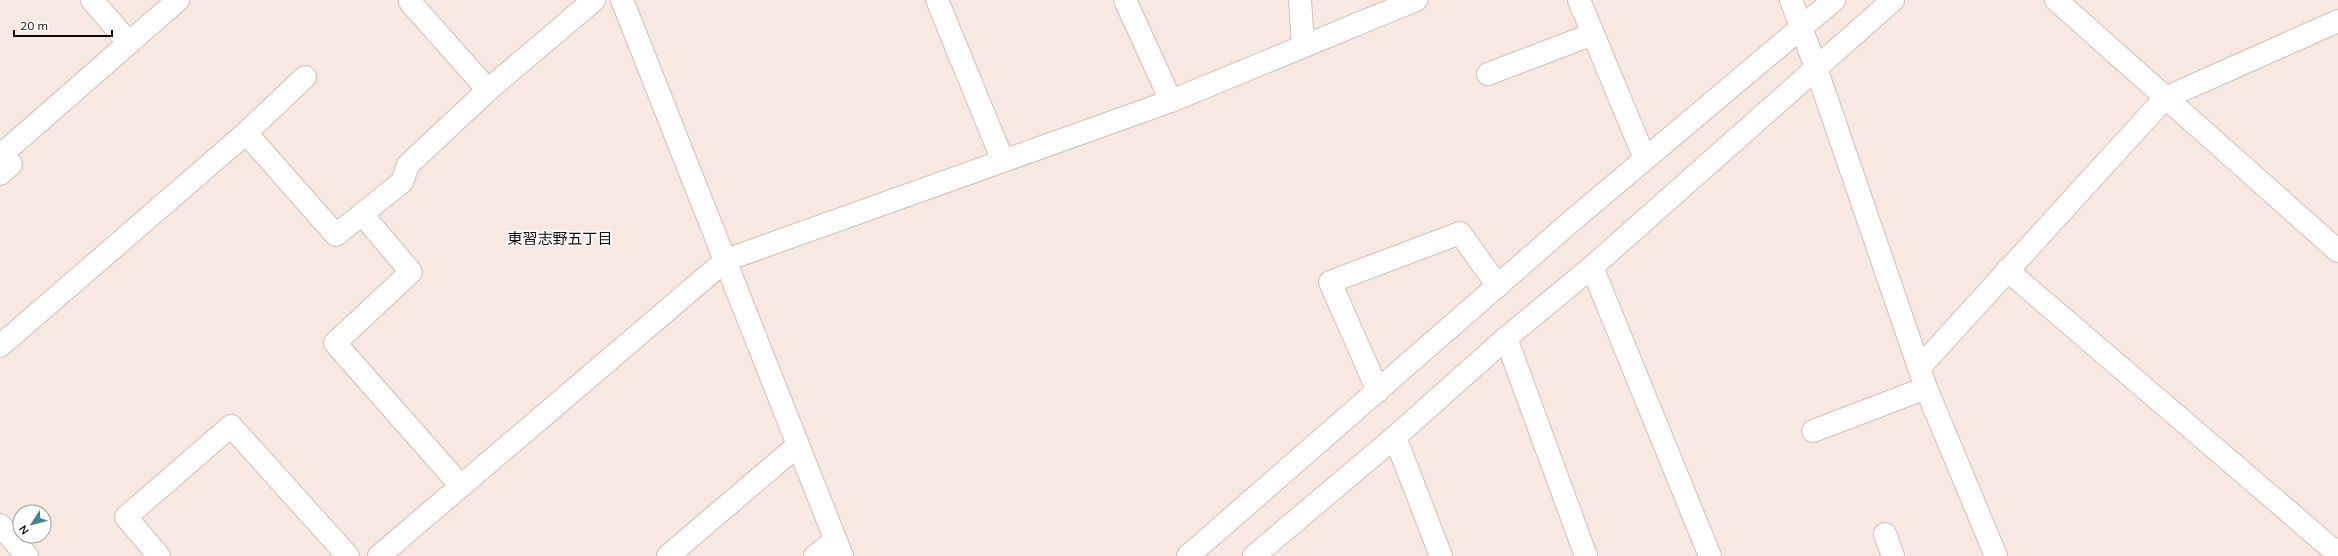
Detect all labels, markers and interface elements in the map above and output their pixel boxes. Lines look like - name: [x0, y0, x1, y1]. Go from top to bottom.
- scale bar: [14, 12, 112, 38]
- text: 20 m: [20, 18, 48, 33]
- district label: 東習志野五丁目: [507, 229, 613, 248]
- north arrow: [12, 504, 52, 544]
- text: N: [16, 522, 32, 537]

